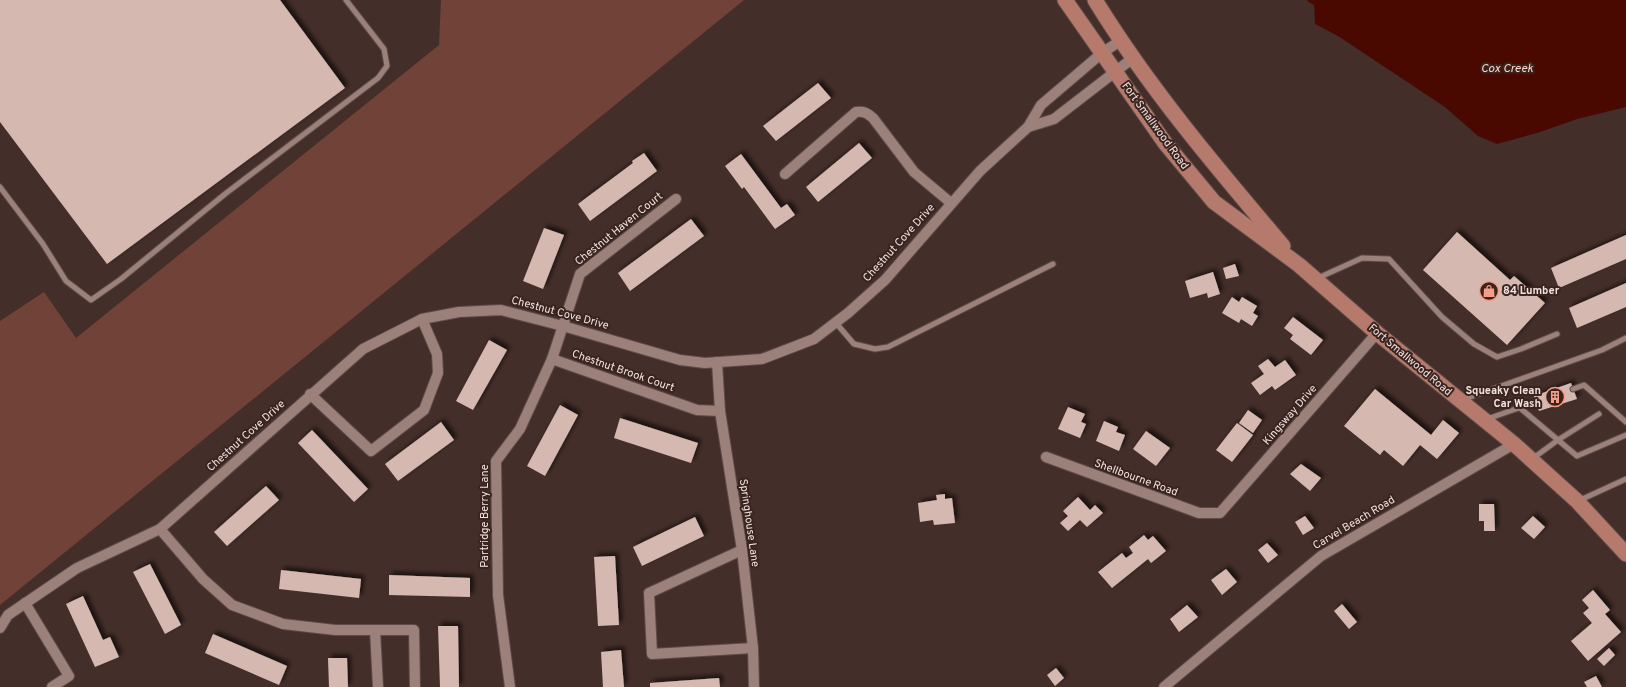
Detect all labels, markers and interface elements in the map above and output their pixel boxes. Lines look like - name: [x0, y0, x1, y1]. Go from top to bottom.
- water label: Cox Creek: [1481, 61, 1534, 77]
- street label: Fort Smallwood Road: [1119, 80, 1191, 172]
- street label: Chestnut Haven Court: [572, 189, 666, 269]
- street label: Chestnut Cove Drive: [860, 201, 938, 285]
- shop icon: 84 Lumber: [1478, 280, 1500, 302]
- place label: 84 Lumber: [1503, 284, 1560, 298]
- street label: Chestnut Cove Drive: [510, 293, 610, 333]
- street label: Fort Smallwood Road: [1365, 321, 1455, 399]
- street label: Chestnut Brook Court: [570, 347, 676, 395]
- street label: Kingsway Drive: [1260, 382, 1320, 448]
- place label: Squeaky Clean Car Wash: [1466, 384, 1541, 411]
- building icon: Squeaky Clean Car Wash: [1544, 386, 1566, 408]
- street label: Chestnut Cove Drive: [204, 397, 288, 475]
- street label: Shellbourne Road: [1092, 456, 1180, 500]
- street label: Partridge Berry Lane: [478, 464, 492, 568]
- street label: Springhouse Lane: [736, 478, 762, 568]
- street label: Carvel Beach Road: [1310, 493, 1398, 553]

